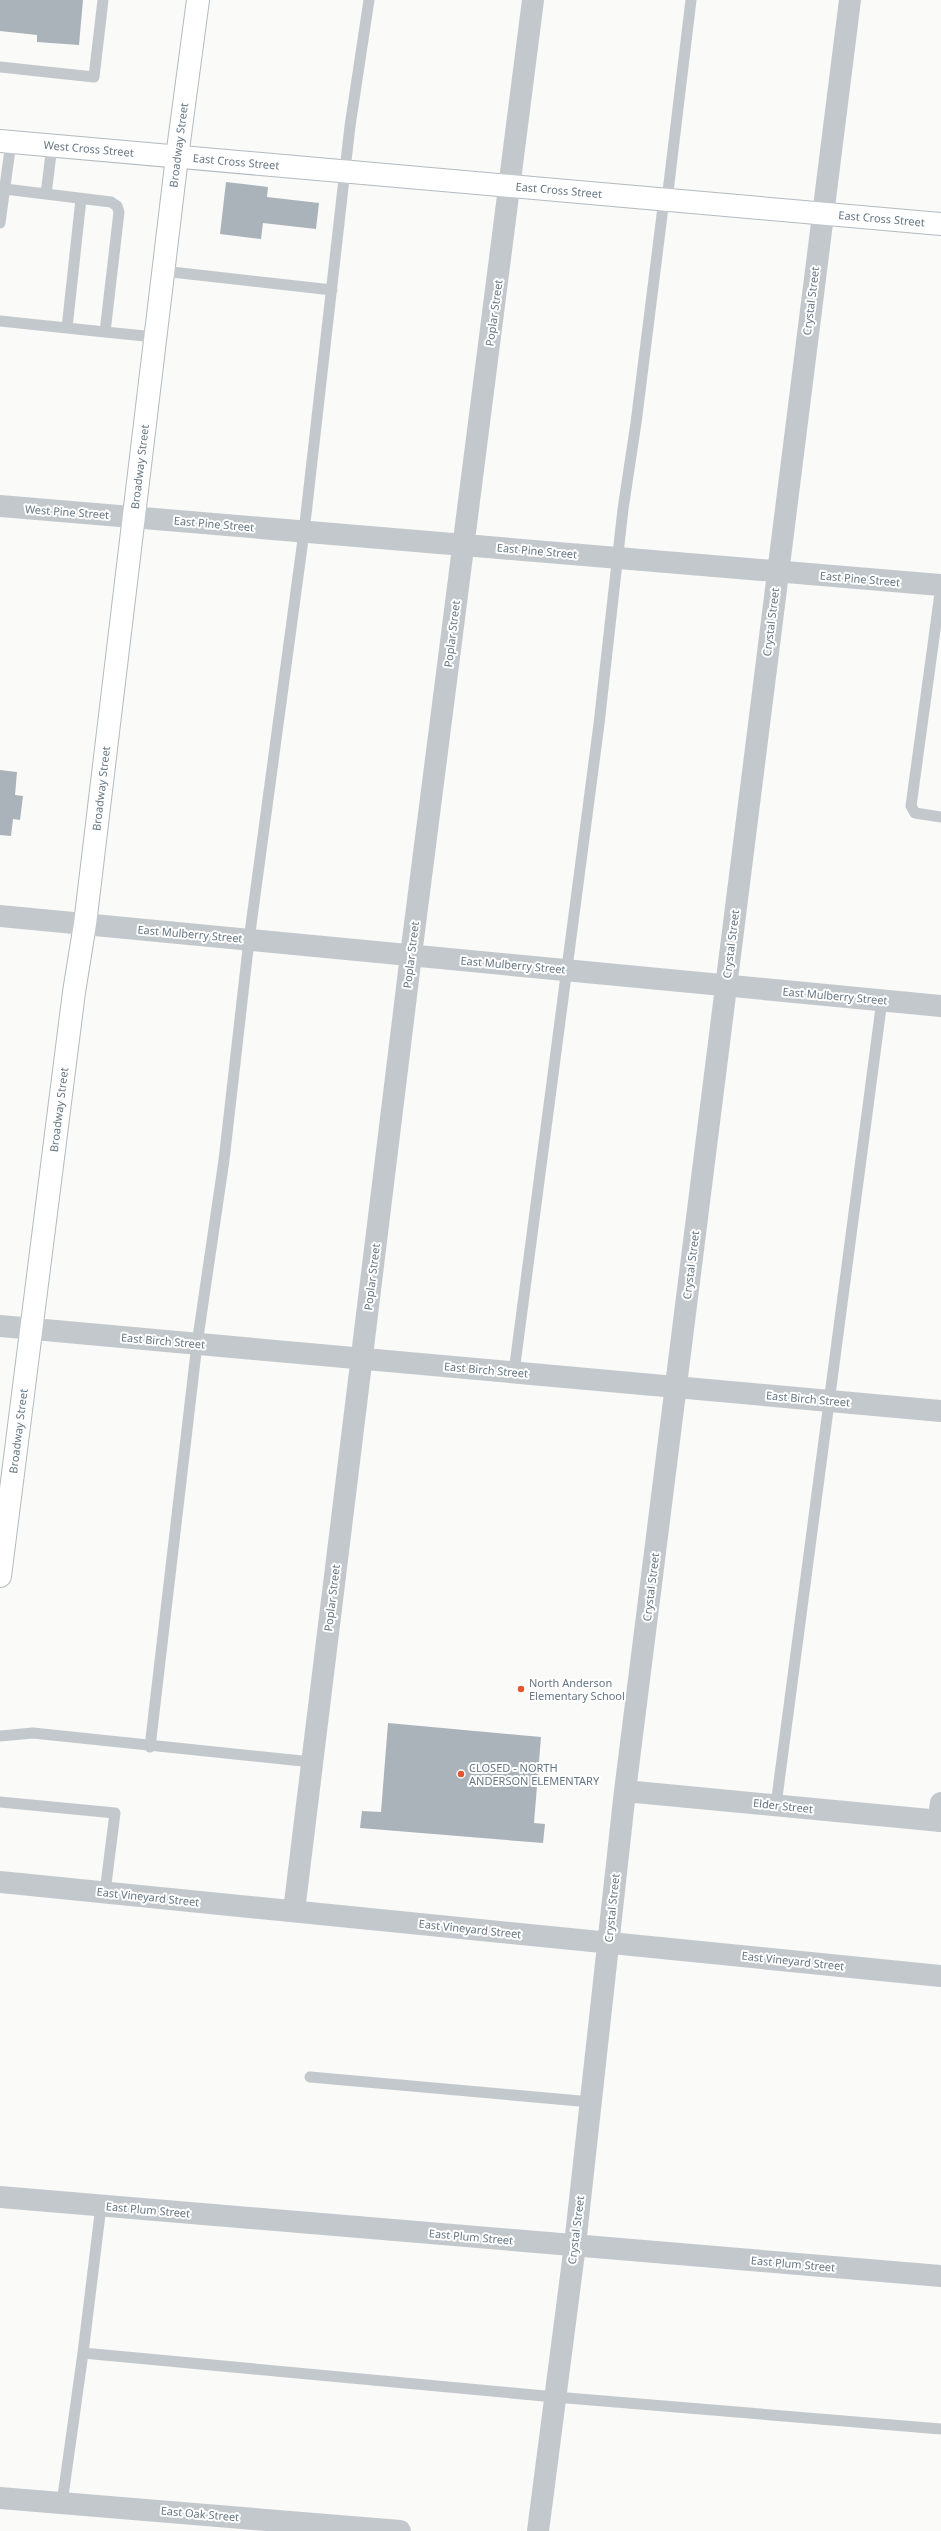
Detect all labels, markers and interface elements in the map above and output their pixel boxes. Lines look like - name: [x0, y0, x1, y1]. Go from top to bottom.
- street label: Broadway Street: [165, 102, 191, 188]
- street label: West Cross Street: [43, 137, 134, 160]
- street label: East Cross Street: [192, 150, 280, 173]
- street label: East Cross Street: [515, 179, 603, 201]
- street label: East Cross Street: [838, 207, 925, 230]
- street label: Crystal Street: [799, 266, 822, 336]
- street label: Poplar Street: [481, 279, 506, 347]
- street label: Broadway Street: [127, 424, 152, 510]
- street label: West Pine Street: [24, 501, 110, 522]
- street label: East Pine Street: [173, 513, 255, 534]
- street label: East Pine Street: [496, 540, 578, 561]
- street label: East Pine Street: [819, 568, 901, 589]
- street label: Crystal Street: [759, 587, 782, 657]
- street label: Poplar Street: [440, 600, 463, 668]
- street label: Broadway Street: [88, 745, 113, 832]
- street label: Crystal Street: [719, 909, 742, 979]
- street label: East Mulberry Street: [137, 921, 243, 946]
- street label: Poplar Street: [399, 921, 422, 989]
- street label: East Mulberry Street: [460, 952, 566, 977]
- street label: East Mulberry Street: [782, 983, 888, 1008]
- street label: Broadway Street: [46, 1066, 71, 1153]
- street label: Crystal Street: [679, 1230, 702, 1300]
- street label: Poplar Street: [360, 1243, 383, 1311]
- street label: East Birch Street: [120, 1329, 206, 1352]
- street label: East Birch Street: [443, 1358, 529, 1381]
- street label: East Birch Street: [765, 1387, 851, 1410]
- street label: Broadway Street: [5, 1388, 31, 1474]
- street label: Crystal Street: [639, 1552, 662, 1622]
- street label: Poplar Street: [320, 1564, 343, 1632]
- place label: North Anderson Elementary School: [529, 1675, 625, 1703]
- marker: North Anderson Elementary School: [516, 1684, 526, 1694]
- place label: CLOSED - NORTH ANDERSON ELEMENTARY: [469, 1760, 600, 1788]
- marker: CLOSED - NORTH ANDERSON ELEMENTARY: [456, 1769, 466, 1779]
- street label: Elder Street: [752, 1795, 814, 1816]
- street label: Crystal Street: [600, 1873, 623, 1943]
- street label: East Vineyard Street: [96, 1884, 200, 1909]
- street label: East Vineyard Street: [418, 1916, 522, 1941]
- street label: East Vineyard Street: [741, 1948, 845, 1973]
- street label: Crystal Street: [564, 2195, 587, 2265]
- street label: East Plum Street: [105, 2198, 191, 2221]
- street label: East Plum Street: [428, 2225, 514, 2248]
- street label: East Plum Street: [750, 2252, 836, 2275]
- street label: East Oak Street: [160, 2503, 240, 2524]

